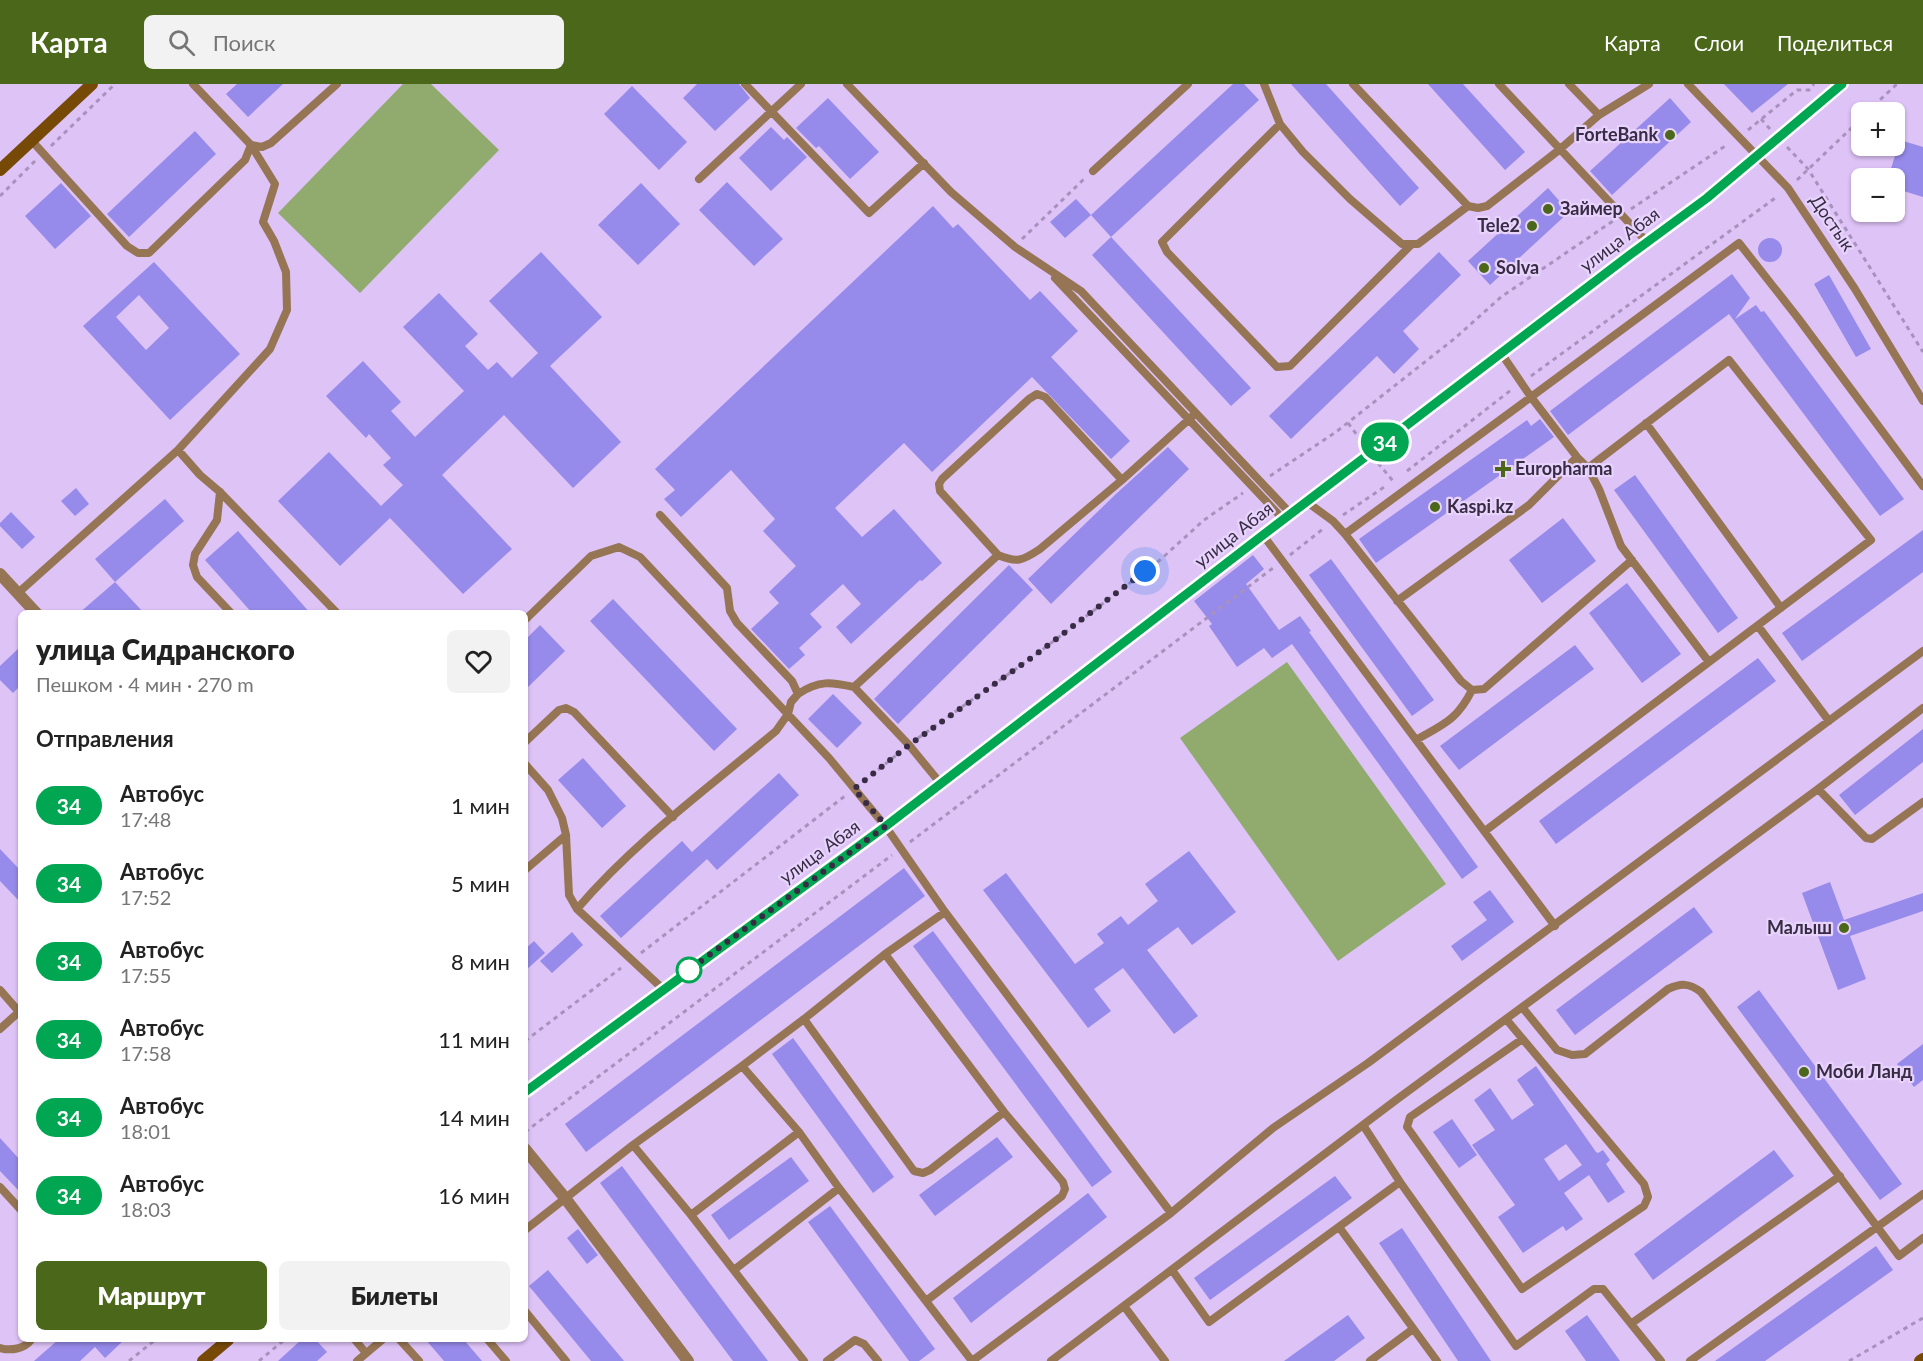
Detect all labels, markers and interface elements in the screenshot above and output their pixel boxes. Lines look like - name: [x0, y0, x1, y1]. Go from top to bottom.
- search box: [144, 15, 564, 69]
- text: Карта: [30, 25, 108, 59]
- icon: search: [165, 26, 198, 59]
- text: Поиск: [213, 29, 276, 56]
- text: Карта: [1604, 30, 1661, 55]
- text: Слои: [1694, 30, 1744, 55]
- text: Поделиться: [1777, 30, 1893, 55]
- map controls: [1851, 102, 1905, 222]
- button: +: [1851, 102, 1905, 156]
- place label: ForteBank: [1575, 123, 1658, 145]
- marker: ForteBank: [1663, 128, 1677, 142]
- button: −: [1851, 168, 1905, 222]
- street label: Достык: [1806, 190, 1860, 256]
- place label: Займер: [1560, 197, 1623, 219]
- marker: Займер: [1541, 202, 1555, 216]
- street label: улица Абая: [1575, 202, 1664, 276]
- place label: Tele2: [1477, 214, 1520, 236]
- marker: Tele2: [1525, 219, 1539, 233]
- place label: Solva: [1496, 256, 1539, 278]
- marker: Solva: [1477, 261, 1491, 275]
- line badge: 34: [1358, 422, 1412, 462]
- text: 34: [1373, 430, 1397, 455]
- place label: Europharma: [1515, 457, 1612, 479]
- marker: Europharma: [1496, 462, 1510, 476]
- place label: Kaspi.kz: [1447, 495, 1513, 517]
- street label: улица Абая: [1190, 497, 1277, 572]
- marker: Kaspi.kz: [1428, 500, 1442, 514]
- your location: [1130, 556, 1160, 586]
- button: heart: [447, 630, 510, 693]
- text: улица Сидранского: [36, 632, 295, 666]
- text: Пешком · 4 мин · 270 m: [36, 672, 254, 696]
- text: Отправления: [36, 725, 174, 752]
- text: Автобус: [120, 780, 204, 807]
- text: 1 мин: [451, 792, 510, 819]
- text: 34: [57, 793, 81, 818]
- text: 17:48: [120, 807, 171, 831]
- street label: улица Абая: [775, 815, 864, 888]
- text: Автобус: [120, 858, 204, 885]
- text: 5 мин: [451, 870, 510, 897]
- text: 34: [57, 871, 81, 896]
- text: 17:52: [120, 885, 171, 909]
- place label: Малыш: [1767, 916, 1832, 938]
- marker: Малыш: [1837, 921, 1851, 935]
- text: Автобус: [120, 936, 204, 963]
- text: 8 мин: [451, 948, 510, 975]
- text: 34: [57, 949, 81, 974]
- unlabelled marker: [676, 957, 702, 983]
- text: 17:55: [120, 963, 171, 987]
- text: Автобус: [120, 1014, 204, 1041]
- text: 11 мин: [438, 1026, 510, 1053]
- text: 34: [57, 1027, 81, 1052]
- text: 17:58: [120, 1041, 171, 1065]
- place label: Моби Ланд: [1816, 1060, 1913, 1082]
- marker: Моби Ланд: [1797, 1065, 1811, 1079]
- text: Автобус: [120, 1092, 204, 1119]
- text: 14 мин: [438, 1104, 510, 1131]
- text: 34: [57, 1105, 81, 1130]
- text: 18:01: [120, 1119, 171, 1143]
- text: Автобус: [120, 1170, 204, 1197]
- text: 16 мин: [438, 1182, 510, 1209]
- text: 34: [57, 1183, 81, 1208]
- text: 18:03: [120, 1197, 171, 1221]
- button: Маршрут: [36, 1261, 267, 1330]
- button: Билеты: [279, 1261, 510, 1330]

